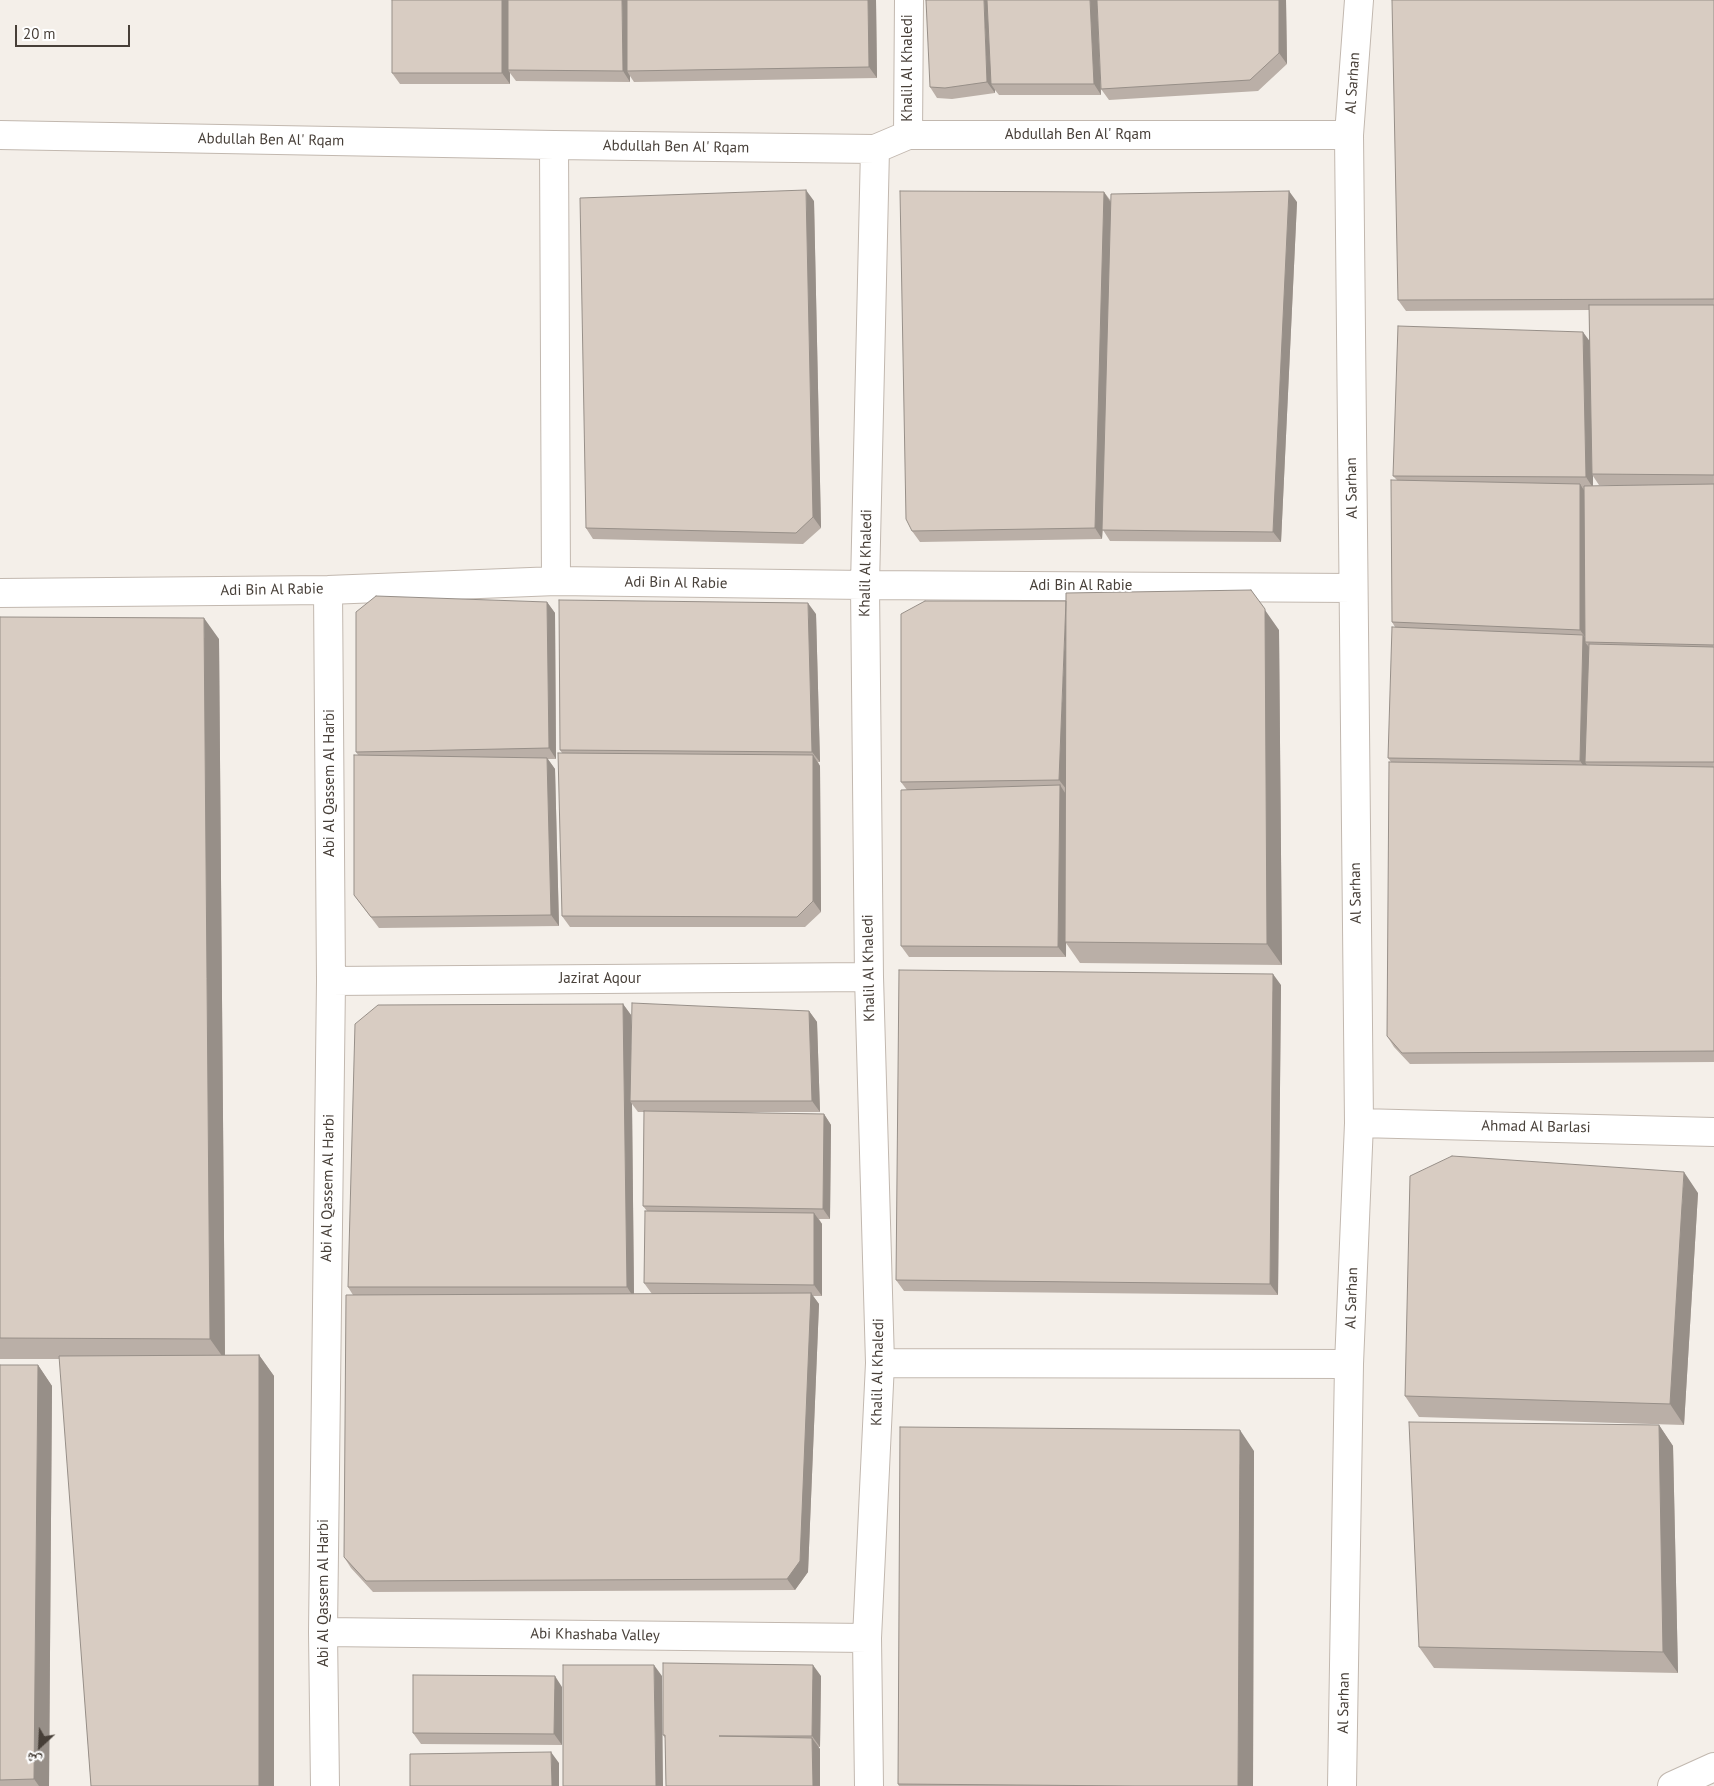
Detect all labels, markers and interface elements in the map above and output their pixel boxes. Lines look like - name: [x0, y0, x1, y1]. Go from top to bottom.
- street label: Khalil Al Khaledi: [899, 14, 917, 122]
- scale bar: [18, 15, 132, 47]
- text: 20 m: [23, 24, 56, 43]
- street label: Al Sarhan: [1342, 52, 1364, 114]
- street label: Abdullah Ben Al' Rqam: [1005, 126, 1151, 144]
- street label: Abdullah Ben Al' Rqam: [198, 130, 344, 150]
- street label: Abdullah Ben Al' Rqam: [603, 137, 749, 157]
- street label: Al Sarhan: [1342, 457, 1362, 519]
- street label: Khalil Al Khaledi: [856, 509, 876, 617]
- street label: Adi Bin Al Rabie: [624, 573, 728, 593]
- street label: Adi Bin Al Rabie: [1030, 577, 1132, 595]
- street label: Adi Bin Al Rabie: [220, 580, 324, 600]
- street label: Abi Al Qassem Al Harbi: [321, 709, 339, 857]
- street label: Al Sarhan: [1346, 862, 1366, 924]
- street label: Khalil Al Khaledi: [859, 914, 879, 1022]
- street label: Jazirat Aqour: [559, 970, 641, 988]
- street label: Abi Al Qassem Al Harbi: [318, 1114, 338, 1262]
- street label: Ahmad Al Barlasi: [1481, 1117, 1591, 1137]
- street label: Al Sarhan: [1342, 1267, 1362, 1329]
- street label: Khalil Al Khaledi: [868, 1318, 888, 1426]
- street label: Abi Al Qassem Al Harbi: [315, 1519, 333, 1667]
- street label: Abi Khashaba Valley: [530, 1625, 660, 1645]
- street label: Al Sarhan: [1334, 1672, 1354, 1734]
- north arrow: [15, 1721, 65, 1771]
- text: ش: [23, 1748, 44, 1771]

